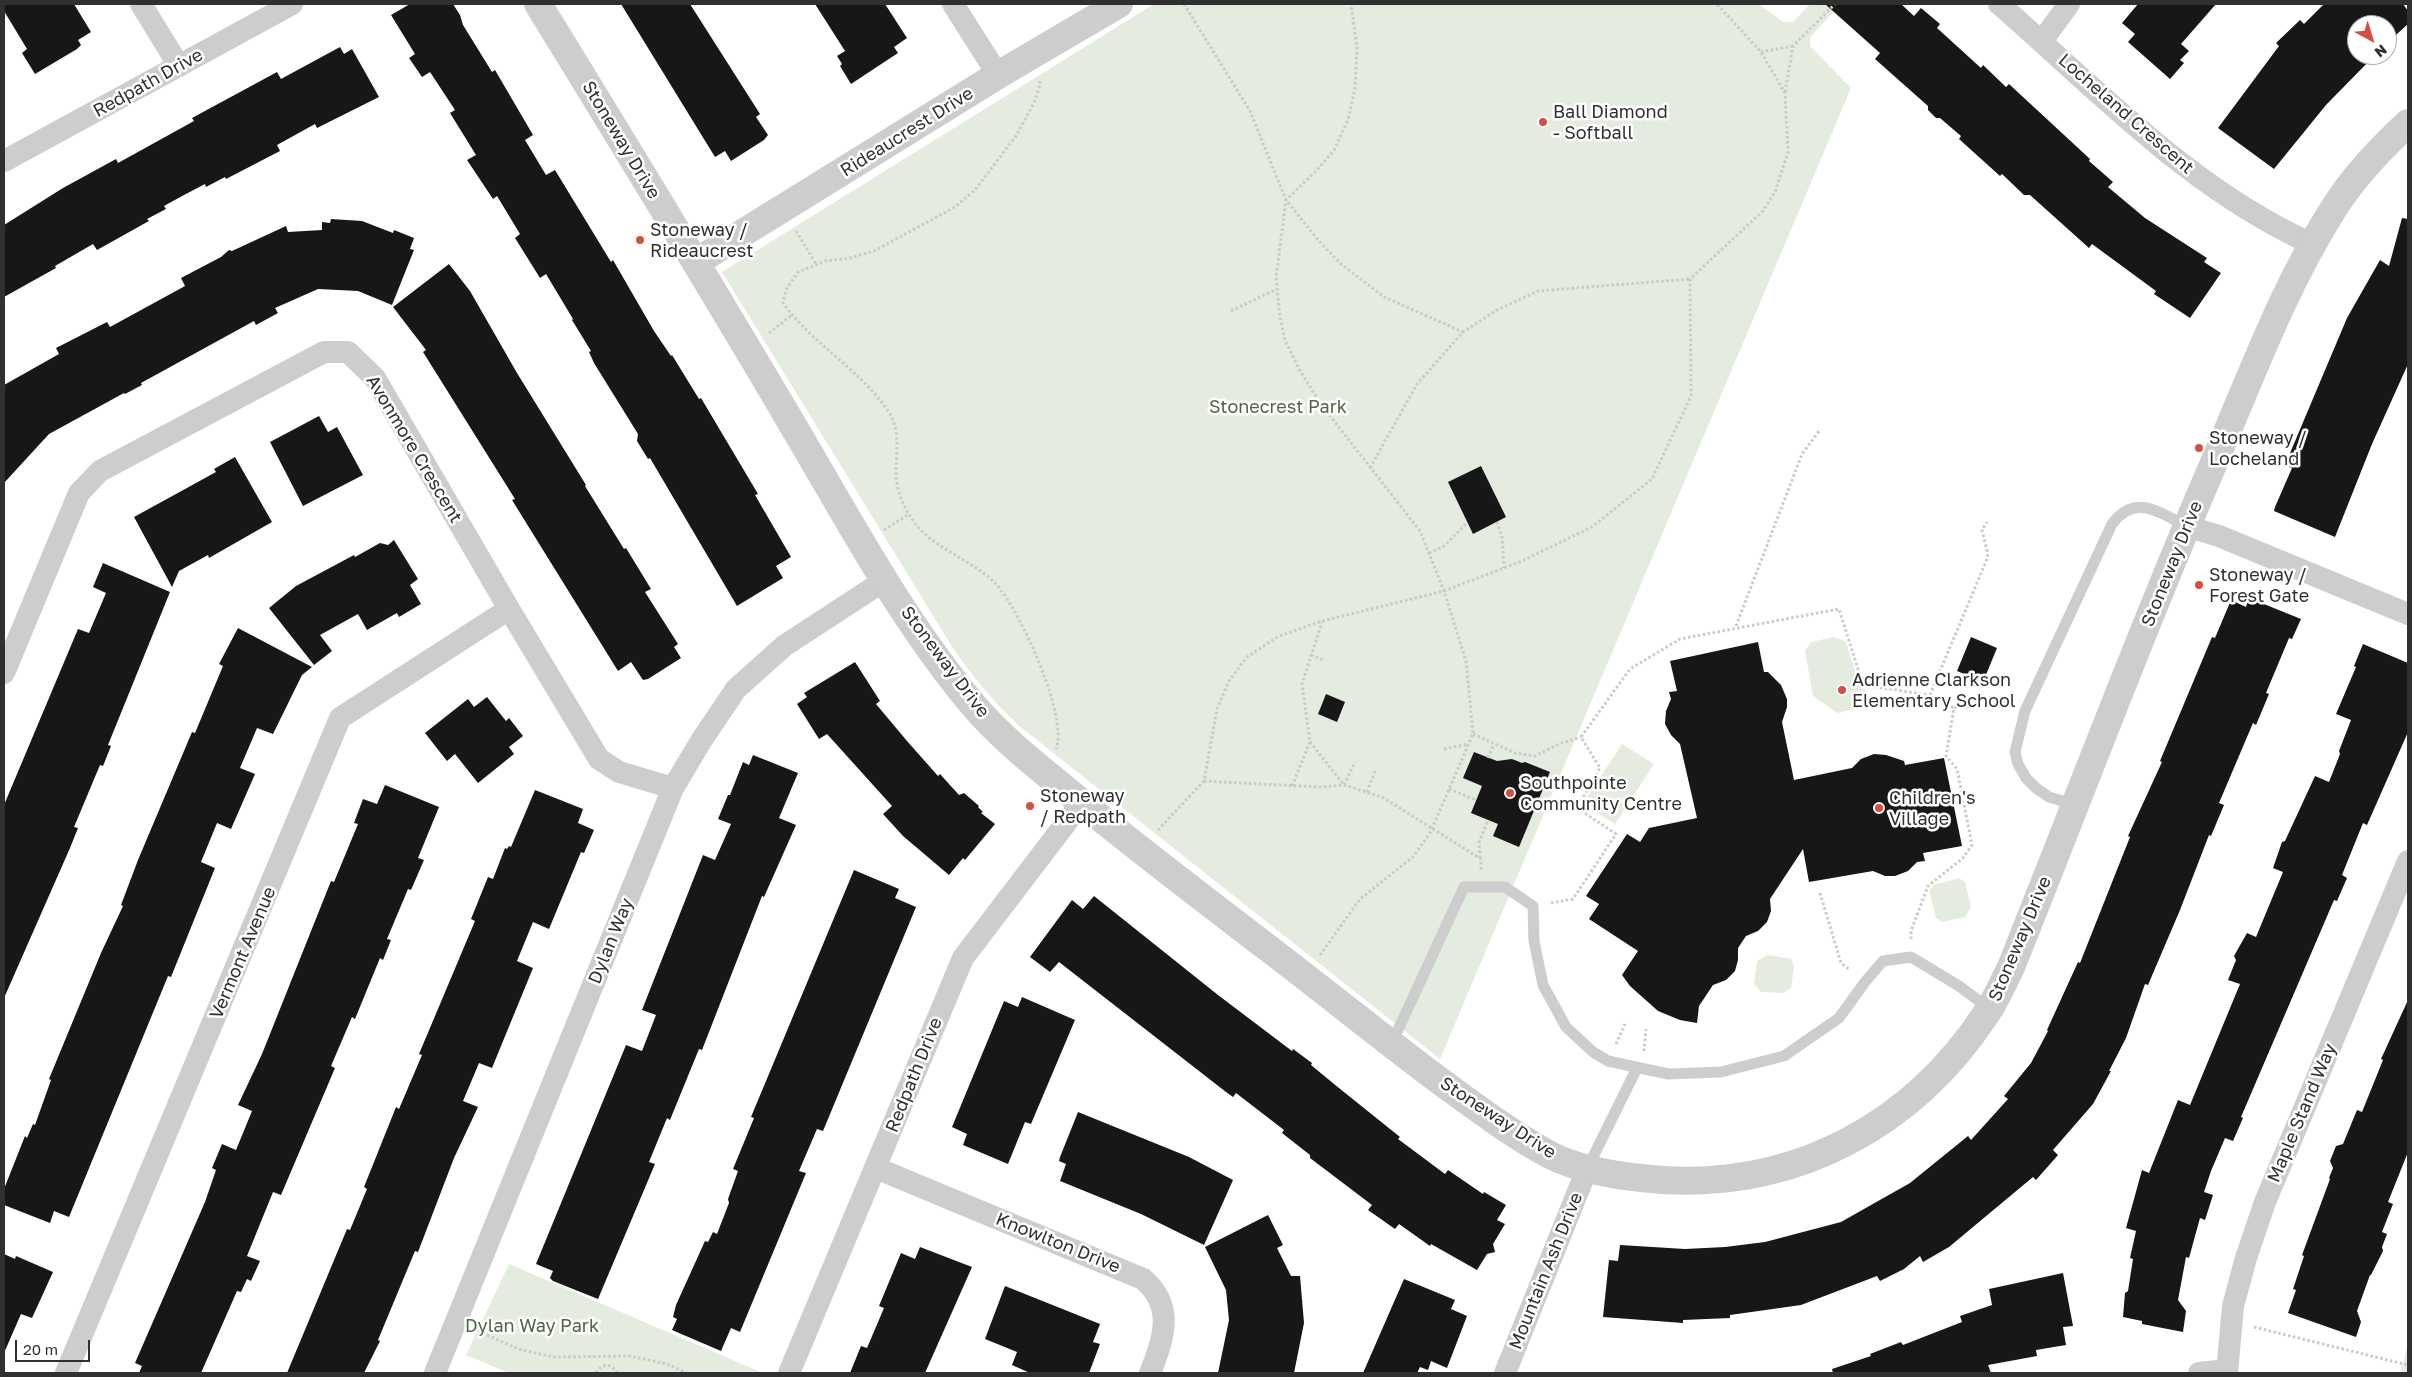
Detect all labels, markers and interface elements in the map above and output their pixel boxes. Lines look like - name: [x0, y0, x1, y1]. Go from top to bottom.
- north arrow: [2347, 15, 2397, 65]
- text: N: [2372, 41, 2391, 61]
- street label: Redpath Drive: [89, 44, 207, 122]
- street label: Locheland Crescent: [2054, 49, 2198, 179]
- street label: Stoneway Drive: [577, 77, 665, 203]
- street label: Rideaucrest Drive: [837, 82, 977, 182]
- place label: Ball Diamond - Softball: [1553, 101, 1668, 144]
- marker: Ball Diamond - Softball: [1537, 116, 1549, 128]
- place label: Stoneway / Rideaucrest: [650, 219, 753, 262]
- marker: Stoneway / Rideaucrest: [634, 234, 646, 246]
- street label: Avonmore Crescent: [361, 371, 467, 527]
- park label: Stonecrest Park: [1209, 396, 1347, 418]
- place label: Stoneway / Locheland: [2209, 427, 2307, 469]
- marker: Stoneway / Locheland: [2193, 442, 2205, 454]
- street label: Stoneway Drive: [2137, 498, 2207, 630]
- place label: Stoneway / Forest Gate: [2209, 564, 2309, 606]
- marker: Stoneway / Forest Gate: [2193, 579, 2205, 591]
- street label: Stoneway Drive: [896, 602, 994, 722]
- place label: Adrienne Clarkson Elementary School: [1852, 669, 2016, 712]
- marker: Adrienne Clarkson Elementary School: [1836, 684, 1848, 696]
- place label: Southpointe Community Centre: [1520, 772, 1682, 814]
- place label: Stoneway / Redpath: [1040, 785, 1126, 828]
- marker: Southpointe Community Centre: [1504, 787, 1516, 799]
- place label: Children's Village: [1889, 787, 1975, 830]
- marker: Stoneway / Redpath: [1024, 800, 1036, 812]
- marker: Children's Village: [1873, 802, 1885, 814]
- street label: Stoneway Drive: [1984, 873, 2056, 1005]
- street label: Vermont Avenue: [205, 884, 281, 1022]
- street label: Dylan Way: [584, 895, 638, 987]
- street label: Redpath Drive: [881, 1014, 947, 1136]
- street label: Maple Stand Way: [2263, 1040, 2341, 1186]
- street label: Stoneway Drive: [1436, 1073, 1560, 1163]
- street label: Mountain Ash Drive: [1505, 1189, 1587, 1353]
- street label: Knowlton Drive: [993, 1208, 1123, 1278]
- park label: Dylan Way Park: [465, 1315, 599, 1337]
- scale bar: [18, 1330, 92, 1362]
- text: 20 m: [23, 1340, 58, 1358]

